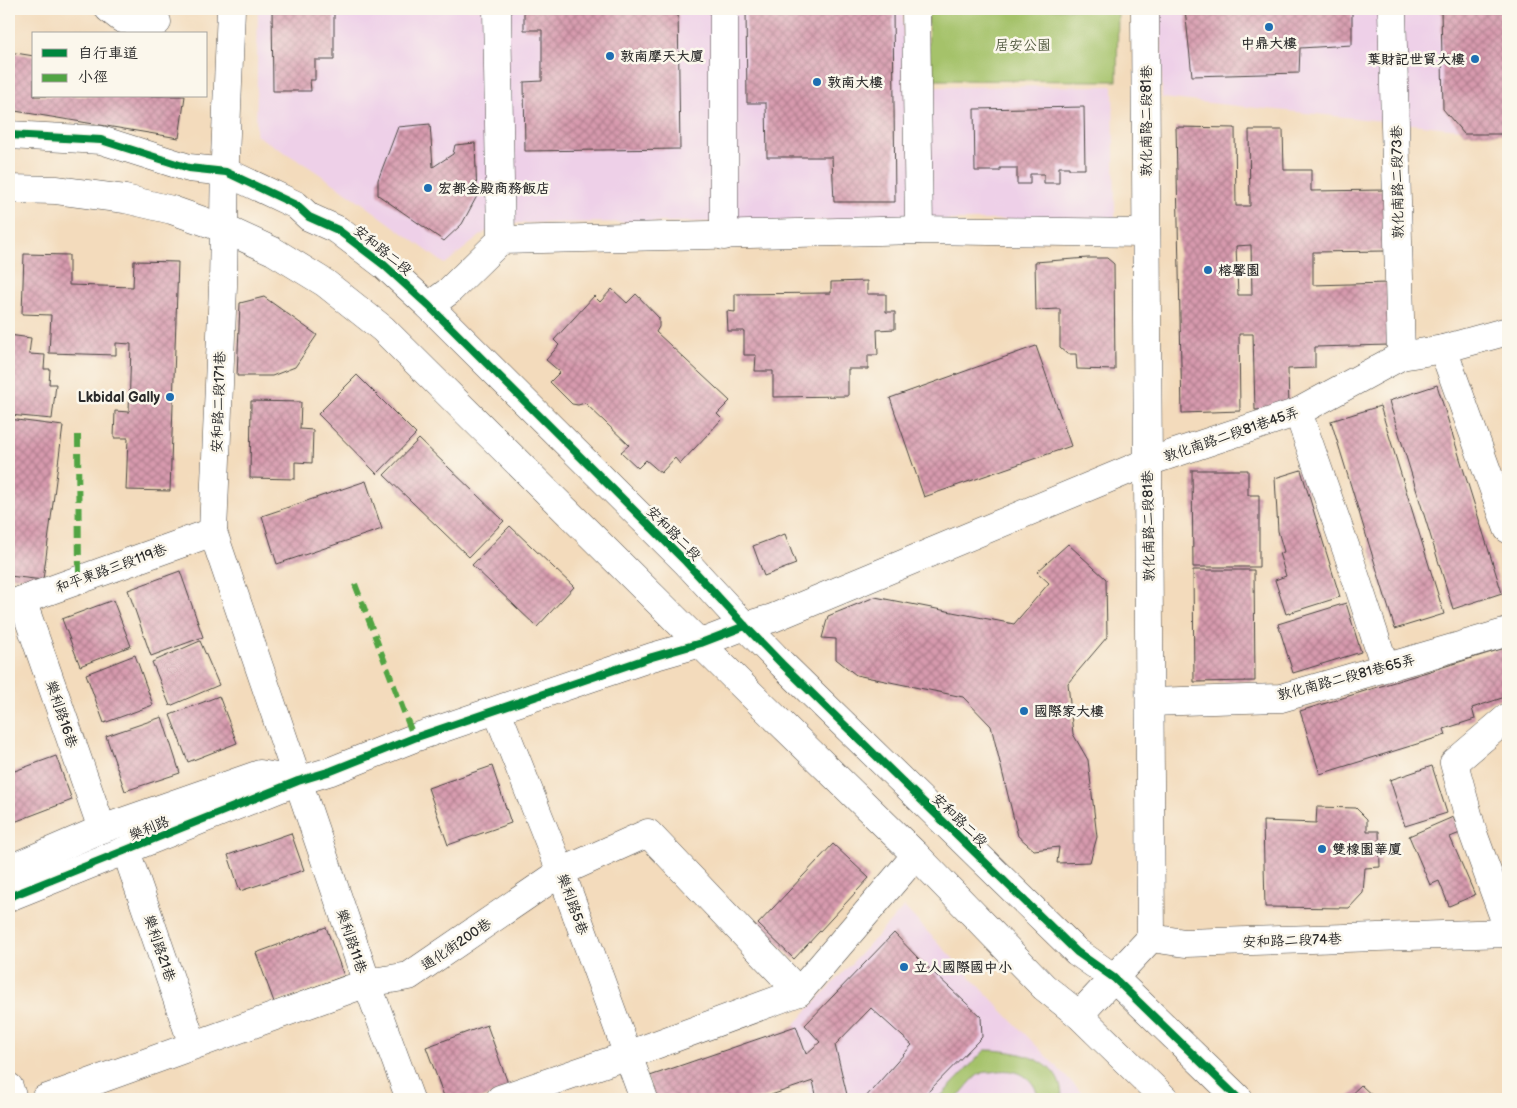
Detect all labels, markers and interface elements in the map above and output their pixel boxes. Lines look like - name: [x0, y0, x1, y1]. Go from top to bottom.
- marker: 中鼎大樓: [1263, 21, 1275, 33]
- legend: [32, 32, 208, 98]
- place label: 中鼎大樓: [1241, 35, 1297, 52]
- park label: 居安公園: [995, 37, 1051, 54]
- text: 自行車道: [78, 44, 138, 63]
- place label: 敦南摩天大廈: [620, 48, 704, 65]
- marker: 敦南摩天大廈: [604, 50, 616, 62]
- place label: 葉財記世貿大樓: [1367, 51, 1465, 68]
- marker: 葉財記世貿大樓: [1469, 53, 1481, 65]
- street label: 敦化南路二段81巷: [1138, 64, 1155, 177]
- text: 小徑: [78, 68, 108, 87]
- place label: 敦南大樓: [827, 74, 883, 91]
- marker: 敦南大樓: [811, 76, 823, 88]
- street label: 敦化南路二段73巷: [1388, 124, 1407, 239]
- place label: 宏都金殿商務飯店: [438, 180, 550, 197]
- marker: 宏都金殿商務飯店: [422, 182, 434, 194]
- street label: 安和路二段: [350, 222, 415, 279]
- place label: 榕馨園: [1218, 262, 1260, 279]
- marker: 榕馨園: [1202, 264, 1214, 276]
- street label: 安和路二段171巷: [208, 350, 229, 453]
- place label: Lkbidal Gally: [78, 389, 161, 406]
- marker: Lkbidal Gally: [164, 391, 176, 403]
- street label: 敦化南路二段81巷45弄: [1161, 403, 1301, 466]
- street label: 敦化南路二段81巷: [1139, 469, 1158, 582]
- street label: 安和路二段: [643, 503, 704, 564]
- street label: 和平東路三段119巷: [53, 540, 170, 596]
- street label: 敦化南路二段81巷65弄: [1275, 651, 1417, 704]
- street label: 樂利路16巷: [42, 678, 81, 751]
- place label: 國際家大樓: [1034, 703, 1104, 720]
- marker: 國際家大樓: [1018, 705, 1030, 717]
- street label: 安和路二段: [929, 790, 991, 851]
- street label: 樂利路: [127, 813, 172, 844]
- place label: 雙橡園華廈: [1332, 841, 1402, 858]
- marker: 雙橡園華廈: [1316, 843, 1328, 855]
- street label: 樂利路5巷: [554, 871, 592, 938]
- street label: 樂利路11巷: [333, 907, 371, 976]
- street label: 樂利路21巷: [140, 913, 179, 985]
- street label: 通化街200巷: [418, 914, 495, 974]
- street label: 安和路二段74巷: [1242, 930, 1343, 951]
- place label: 立人國際國中小: [914, 959, 1012, 976]
- marker: 立人國際國中小: [898, 961, 910, 973]

